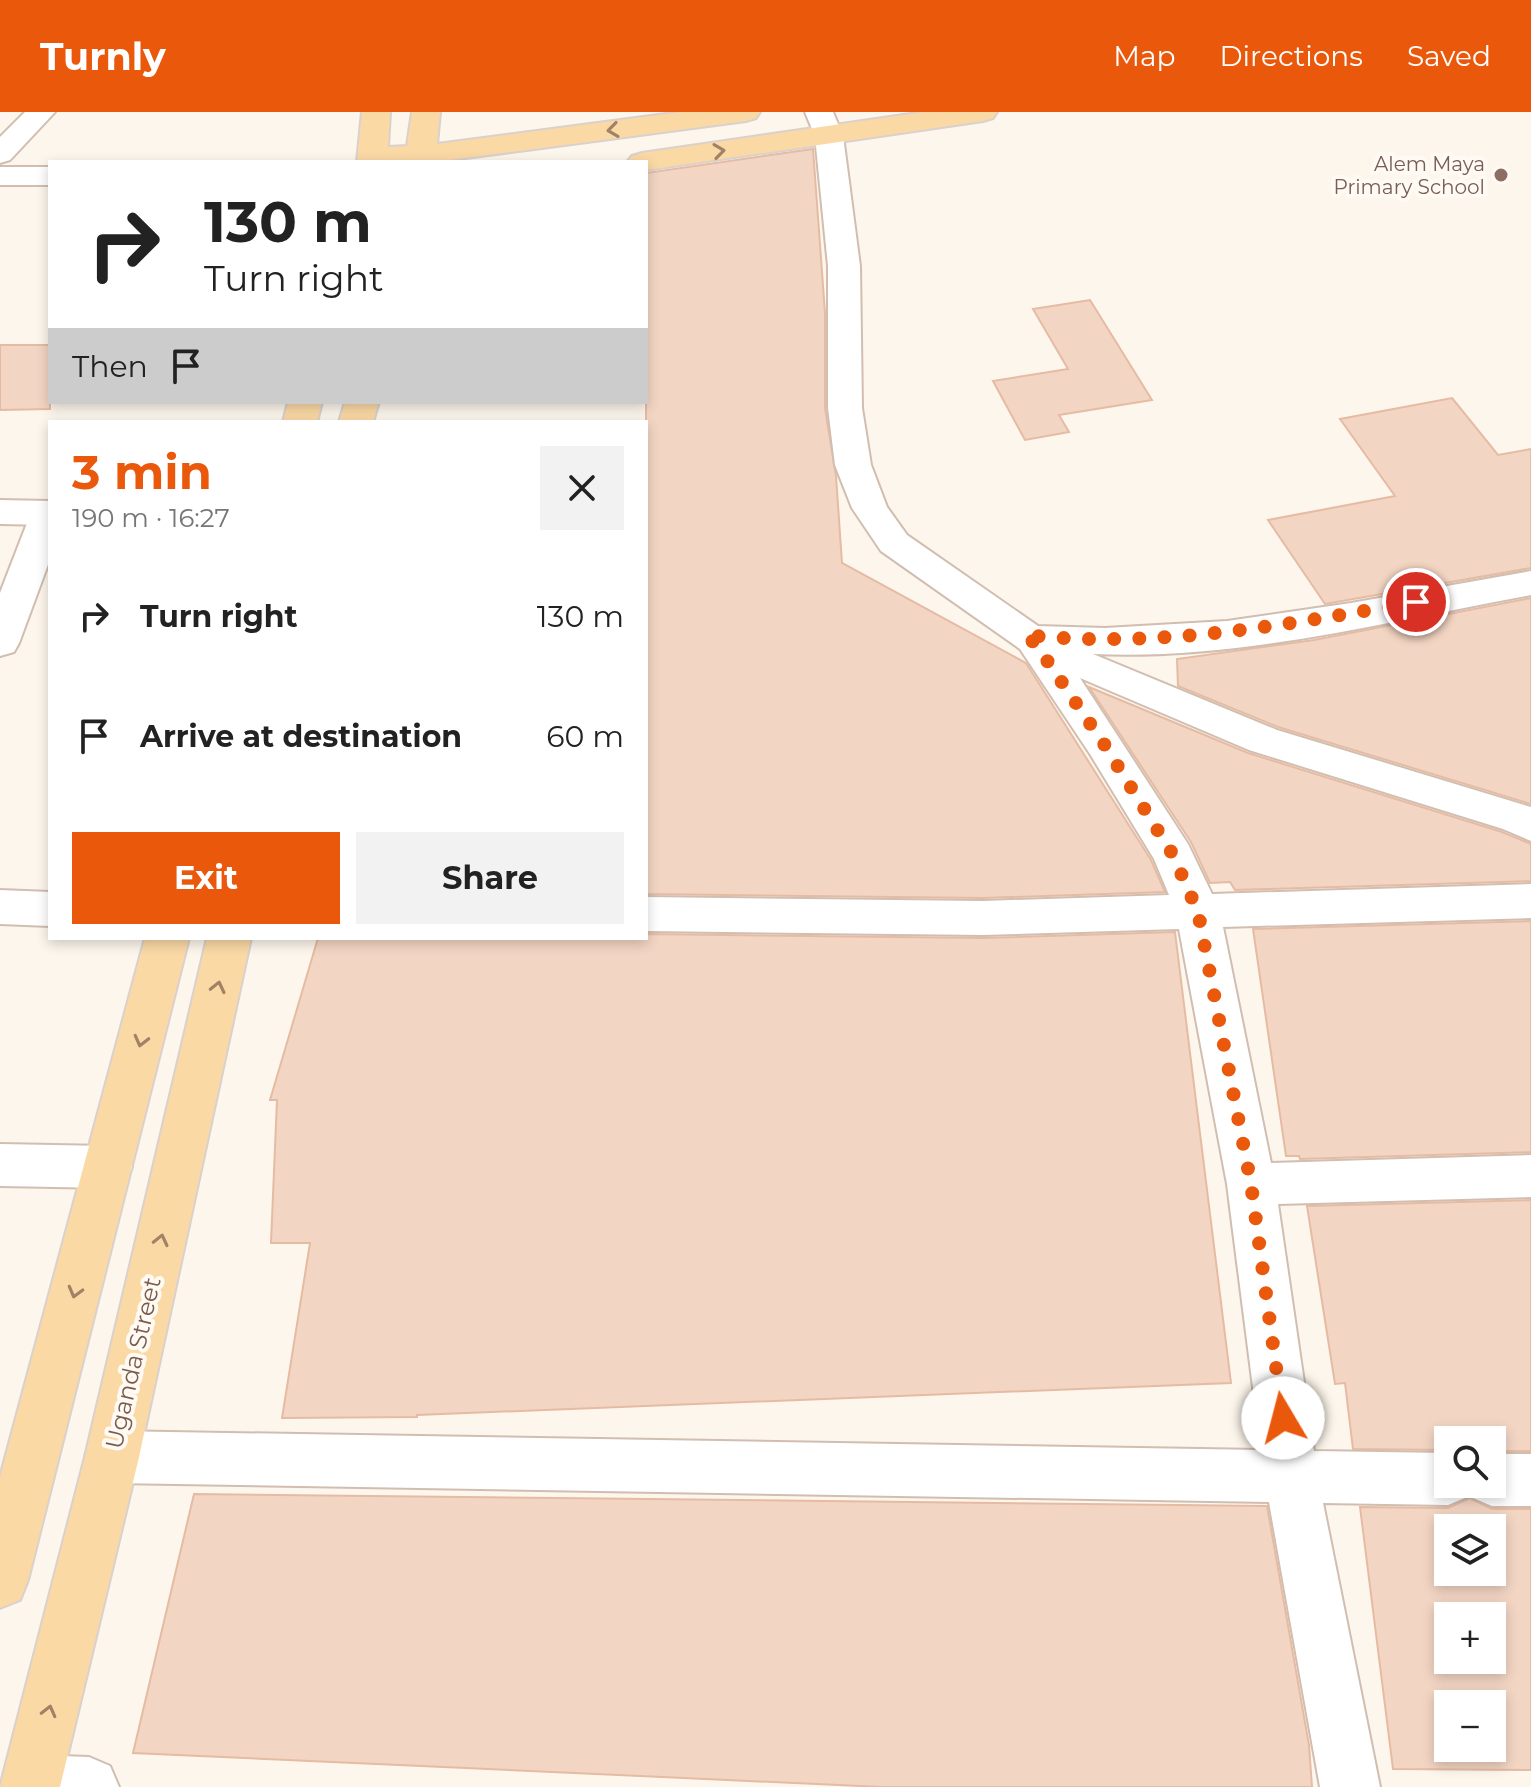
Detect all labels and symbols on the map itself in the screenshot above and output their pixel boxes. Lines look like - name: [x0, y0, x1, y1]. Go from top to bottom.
- one-way arrow: [606, 121, 619, 138]
- one-way arrow: [712, 143, 726, 160]
- place label: Alem Maya Primary School: [1333, 152, 1485, 199]
- marker: Alem Maya Primary School: [1492, 166, 1510, 184]
- pin: [1382, 568, 1450, 636]
- one-way arrow: [209, 980, 226, 994]
- one-way arrow: [133, 1033, 150, 1047]
- one-way arrow: [152, 1234, 169, 1248]
- street label: Uganda Street: [99, 1274, 167, 1452]
- one-way arrow: [68, 1285, 85, 1299]
- position arrow: [1241, 1376, 1325, 1460]
- one-way arrow: [40, 1705, 57, 1719]

